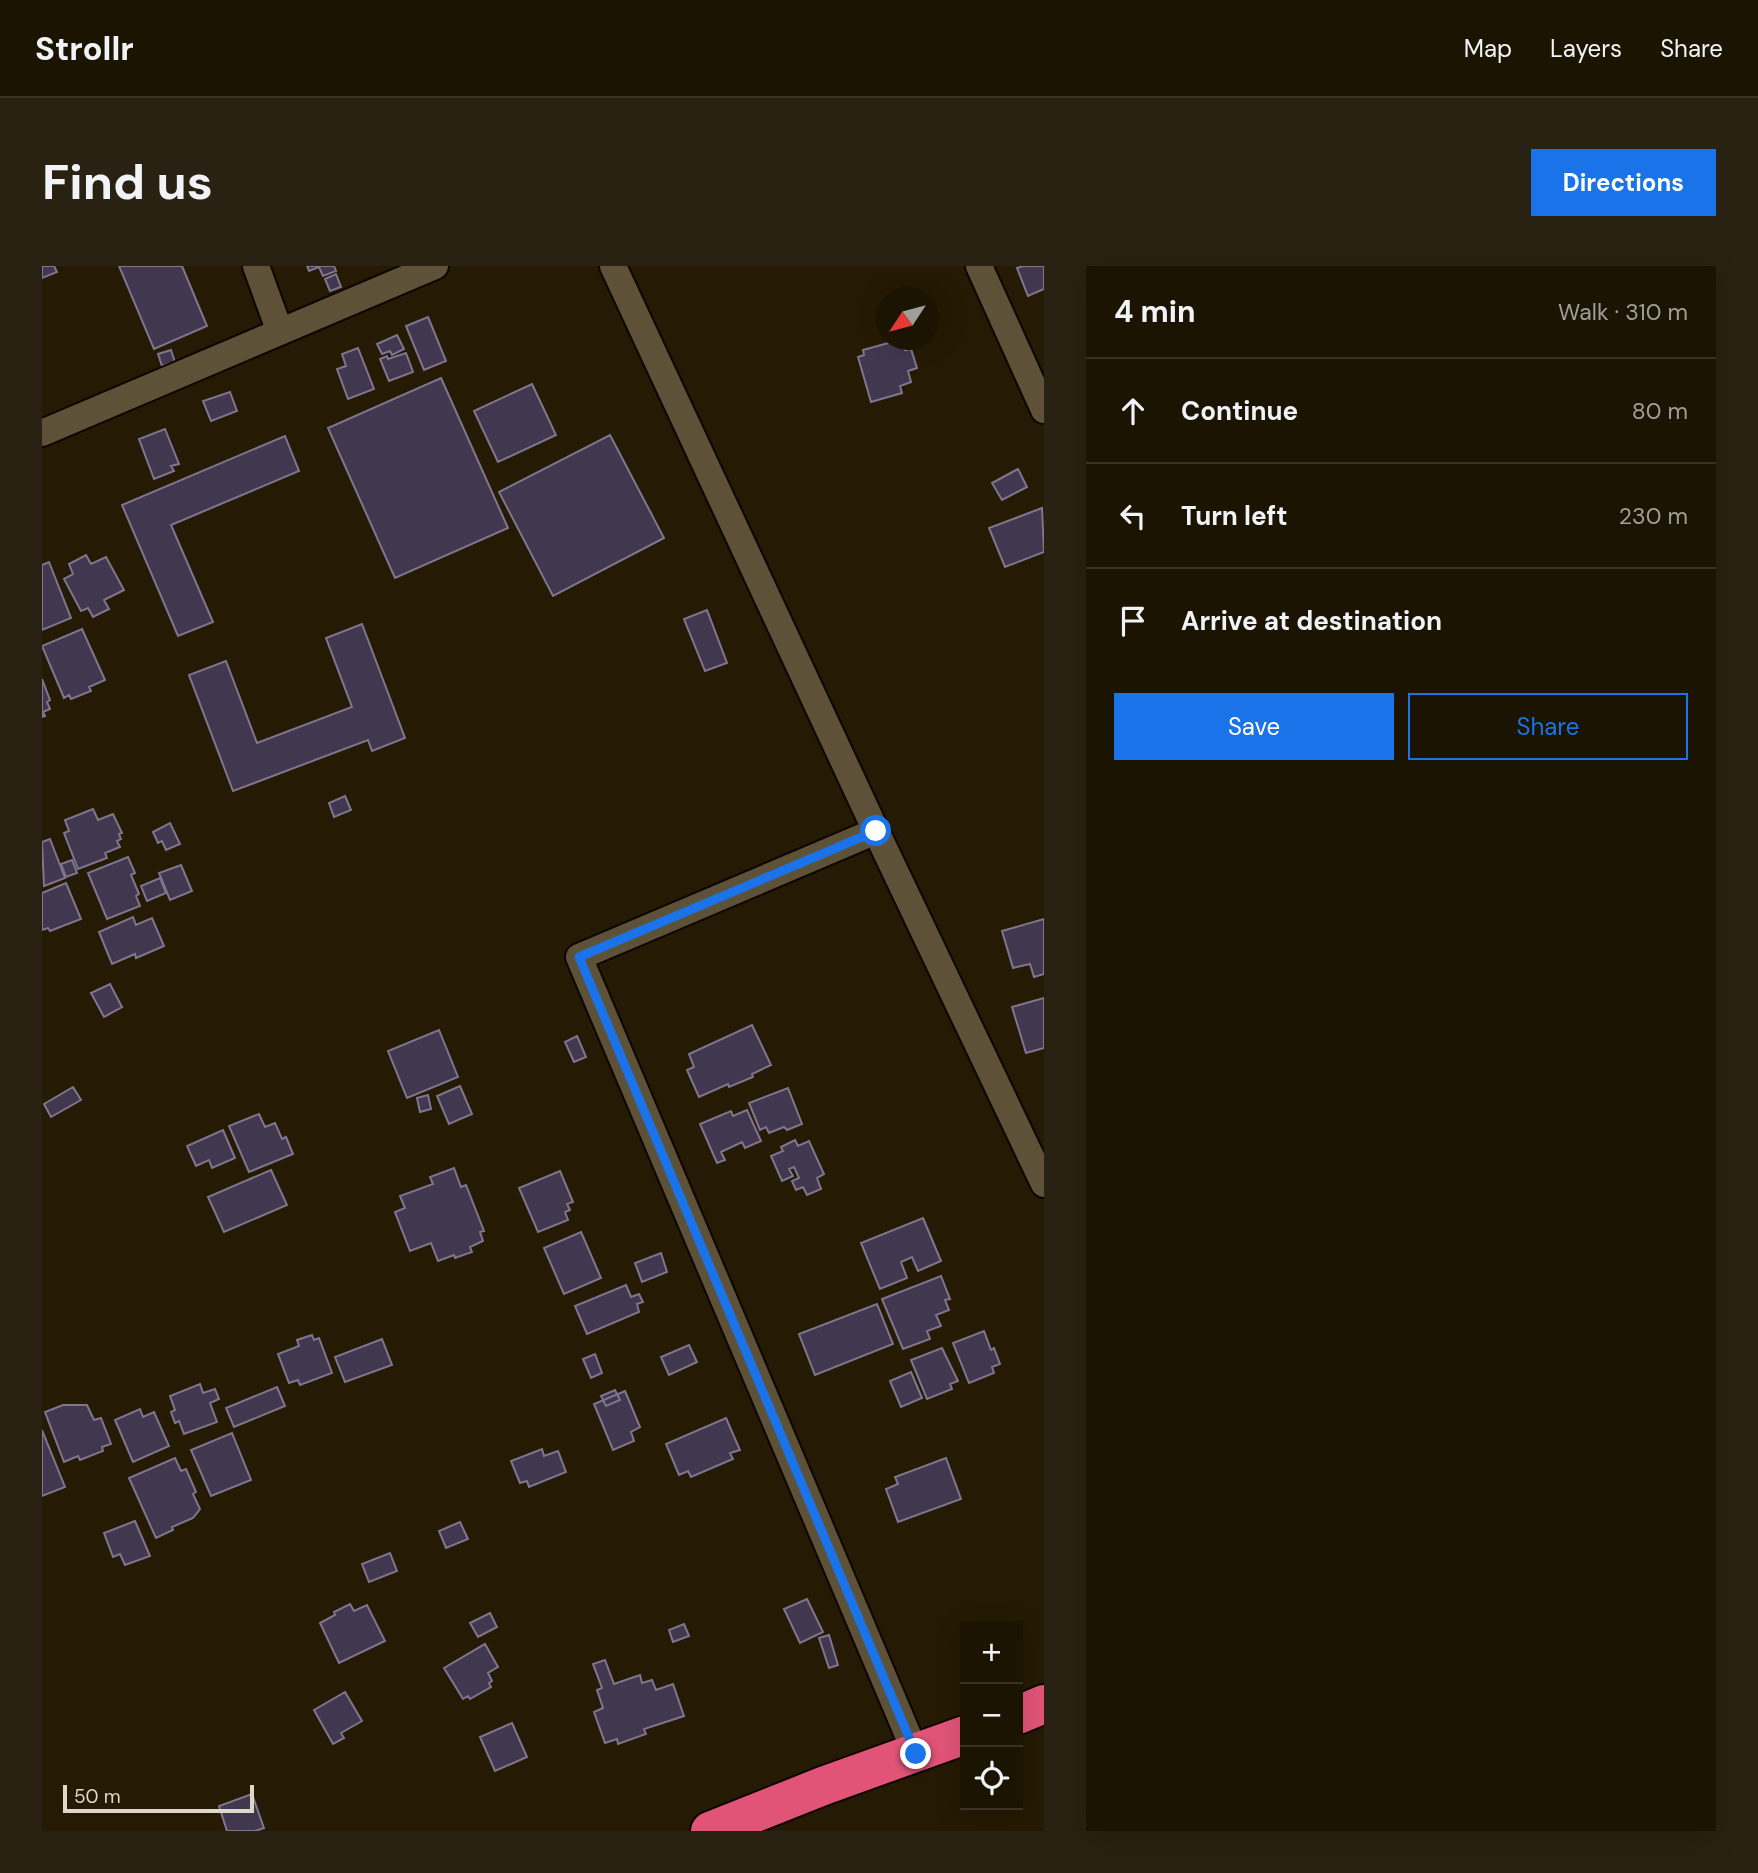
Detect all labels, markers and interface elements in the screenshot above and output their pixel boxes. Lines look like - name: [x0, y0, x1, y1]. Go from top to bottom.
- text: Strollr: [35, 27, 134, 70]
- text: Map: [1464, 33, 1512, 64]
- text: Layers: [1550, 33, 1622, 64]
- text: Share: [1660, 33, 1723, 64]
- button: Directions: [1531, 149, 1716, 216]
- text: Find us: [42, 150, 213, 214]
- north arrow: [876, 287, 939, 350]
- text: 4 min: [1114, 292, 1196, 331]
- text: Walk · 310 m: [1558, 297, 1688, 327]
- icon: ahead: [1114, 392, 1152, 430]
- text: Continue: [1181, 394, 1298, 428]
- text: 80 m: [1632, 396, 1688, 426]
- icon: left: [1114, 497, 1152, 535]
- text: Turn left: [1181, 499, 1288, 533]
- text: 230 m: [1619, 501, 1688, 531]
- icon: arrive: [1114, 602, 1152, 640]
- text: Arrive at destination: [1181, 604, 1442, 638]
- button: Save: [1114, 693, 1394, 760]
- button: Share: [1408, 693, 1688, 760]
- route start: [860, 815, 891, 846]
- map controls: [960, 1621, 1023, 1810]
- button: +: [960, 1621, 1023, 1684]
- button: −: [960, 1684, 1023, 1747]
- route end: [900, 1738, 931, 1769]
- button: locate: [960, 1747, 1023, 1810]
- scale bar: [63, 1782, 254, 1814]
- text: 50 m: [74, 1784, 121, 1809]

